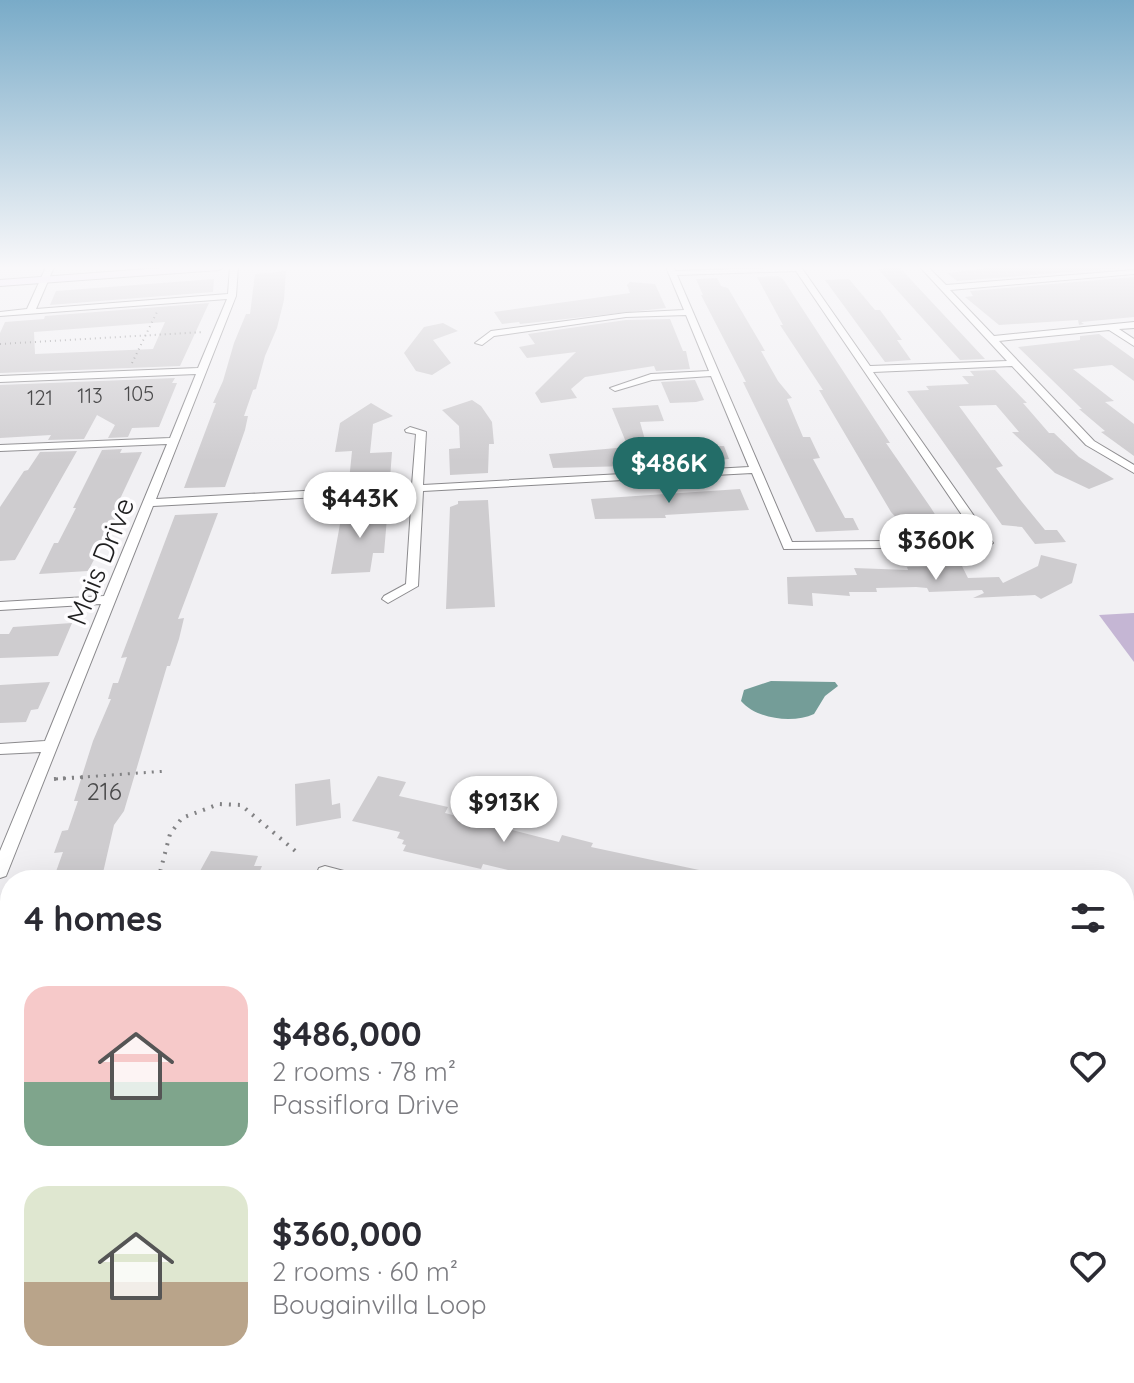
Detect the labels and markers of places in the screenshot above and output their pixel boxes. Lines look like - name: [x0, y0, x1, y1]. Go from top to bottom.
- pin: $486K: [613, 437, 725, 505]
- pin: $443K: [304, 472, 416, 540]
- pin: $360K: [880, 514, 992, 582]
- pin: $913K: [448, 776, 560, 844]

